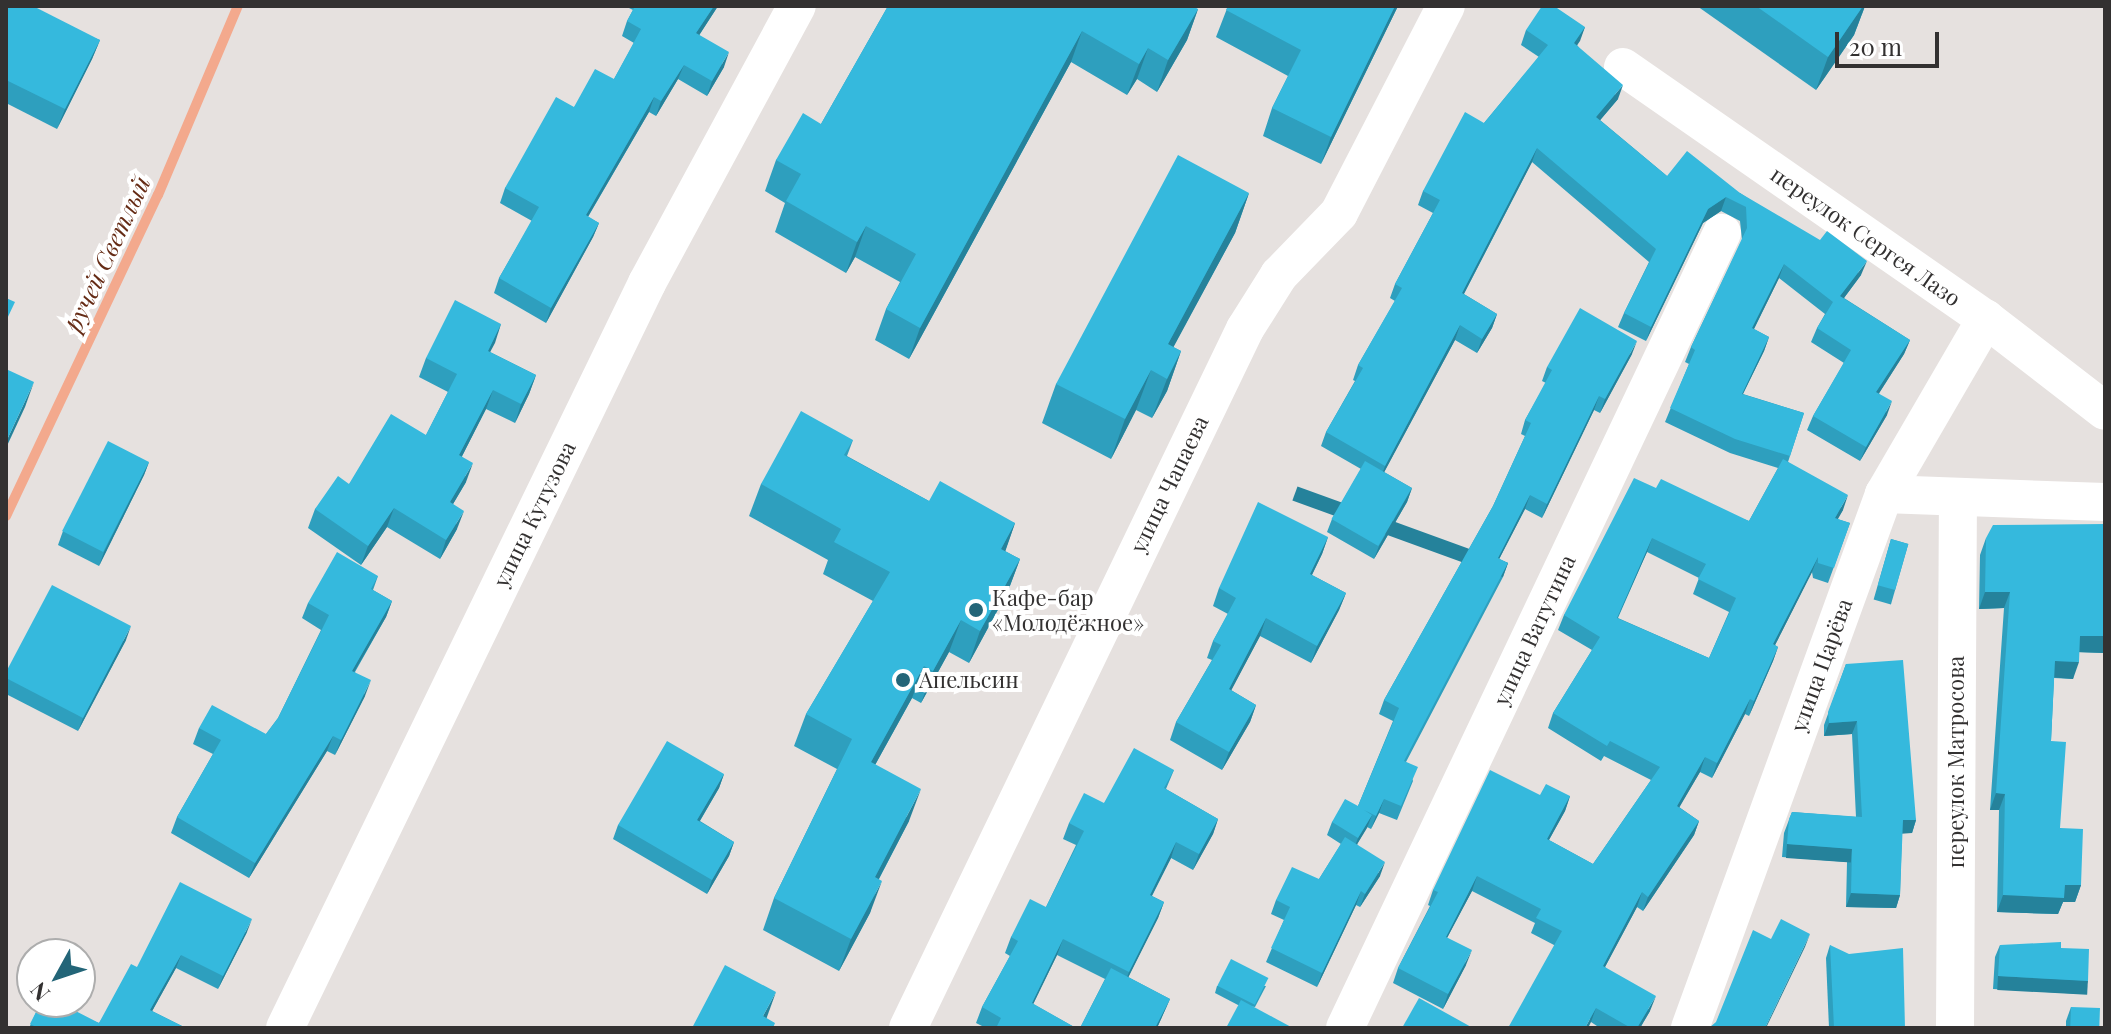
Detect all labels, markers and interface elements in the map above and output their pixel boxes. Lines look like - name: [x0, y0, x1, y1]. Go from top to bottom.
- scale bar: [1839, 16, 1943, 66]
- text: 20 m: [1849, 30, 1902, 62]
- street label: переулок Сергея Лазо: [1766, 161, 1966, 311]
- water label: ручей Светлый: [58, 171, 156, 337]
- street label: улица Чапаева: [1124, 411, 1214, 557]
- street label: улица Кутузова: [487, 437, 581, 591]
- street label: улица Ватутина: [1488, 550, 1580, 710]
- place label: Кафе-бар «Молодёжное»: [992, 584, 1144, 636]
- street label: улица Царёва: [1785, 595, 1857, 735]
- marker: Кафе-бар «Молодёжное»: [967, 601, 985, 619]
- street label: переулок Матросова: [1943, 656, 1969, 868]
- place label: Апельсин: [919, 667, 1019, 693]
- marker: Апельсин: [894, 671, 912, 689]
- north arrow: [16, 938, 96, 1018]
- text: N: [23, 976, 56, 1008]

